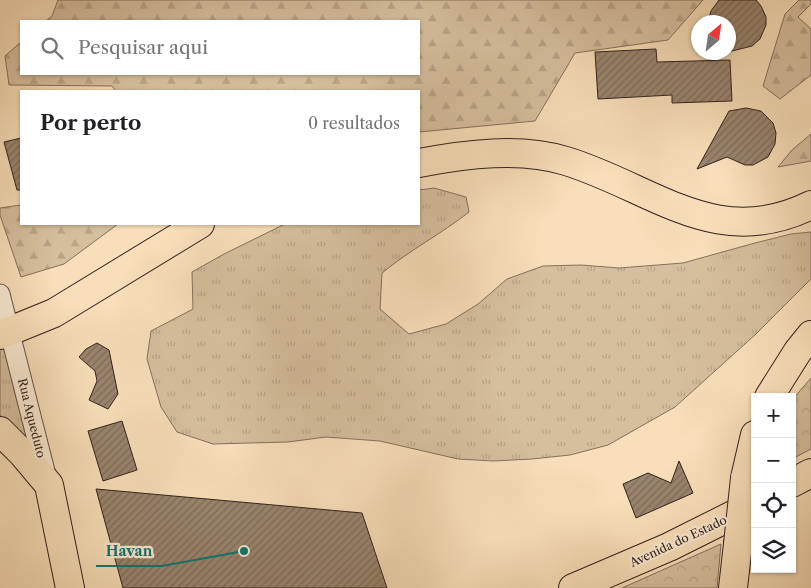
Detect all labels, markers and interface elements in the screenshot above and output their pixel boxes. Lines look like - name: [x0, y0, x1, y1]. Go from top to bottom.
- north arrow: [691, 15, 736, 60]
- search box: [20, 20, 420, 75]
- icon: search: [38, 34, 66, 62]
- text: Pesquisar aqui: [78, 36, 208, 59]
- text: Por perto: [40, 110, 141, 135]
- text: 0 resultados: [308, 113, 400, 133]
- street label: Rua Aqueduto: [15, 377, 49, 459]
- map controls: [751, 393, 796, 573]
- button: +: [751, 393, 796, 438]
- button: −: [751, 438, 796, 483]
- button: locate: [751, 483, 796, 528]
- street label: Avenida do Estado: [626, 512, 729, 570]
- button: layers: [751, 528, 796, 573]
- callout: Havan: [96, 537, 162, 566]
- text: Havan: [106, 542, 153, 560]

